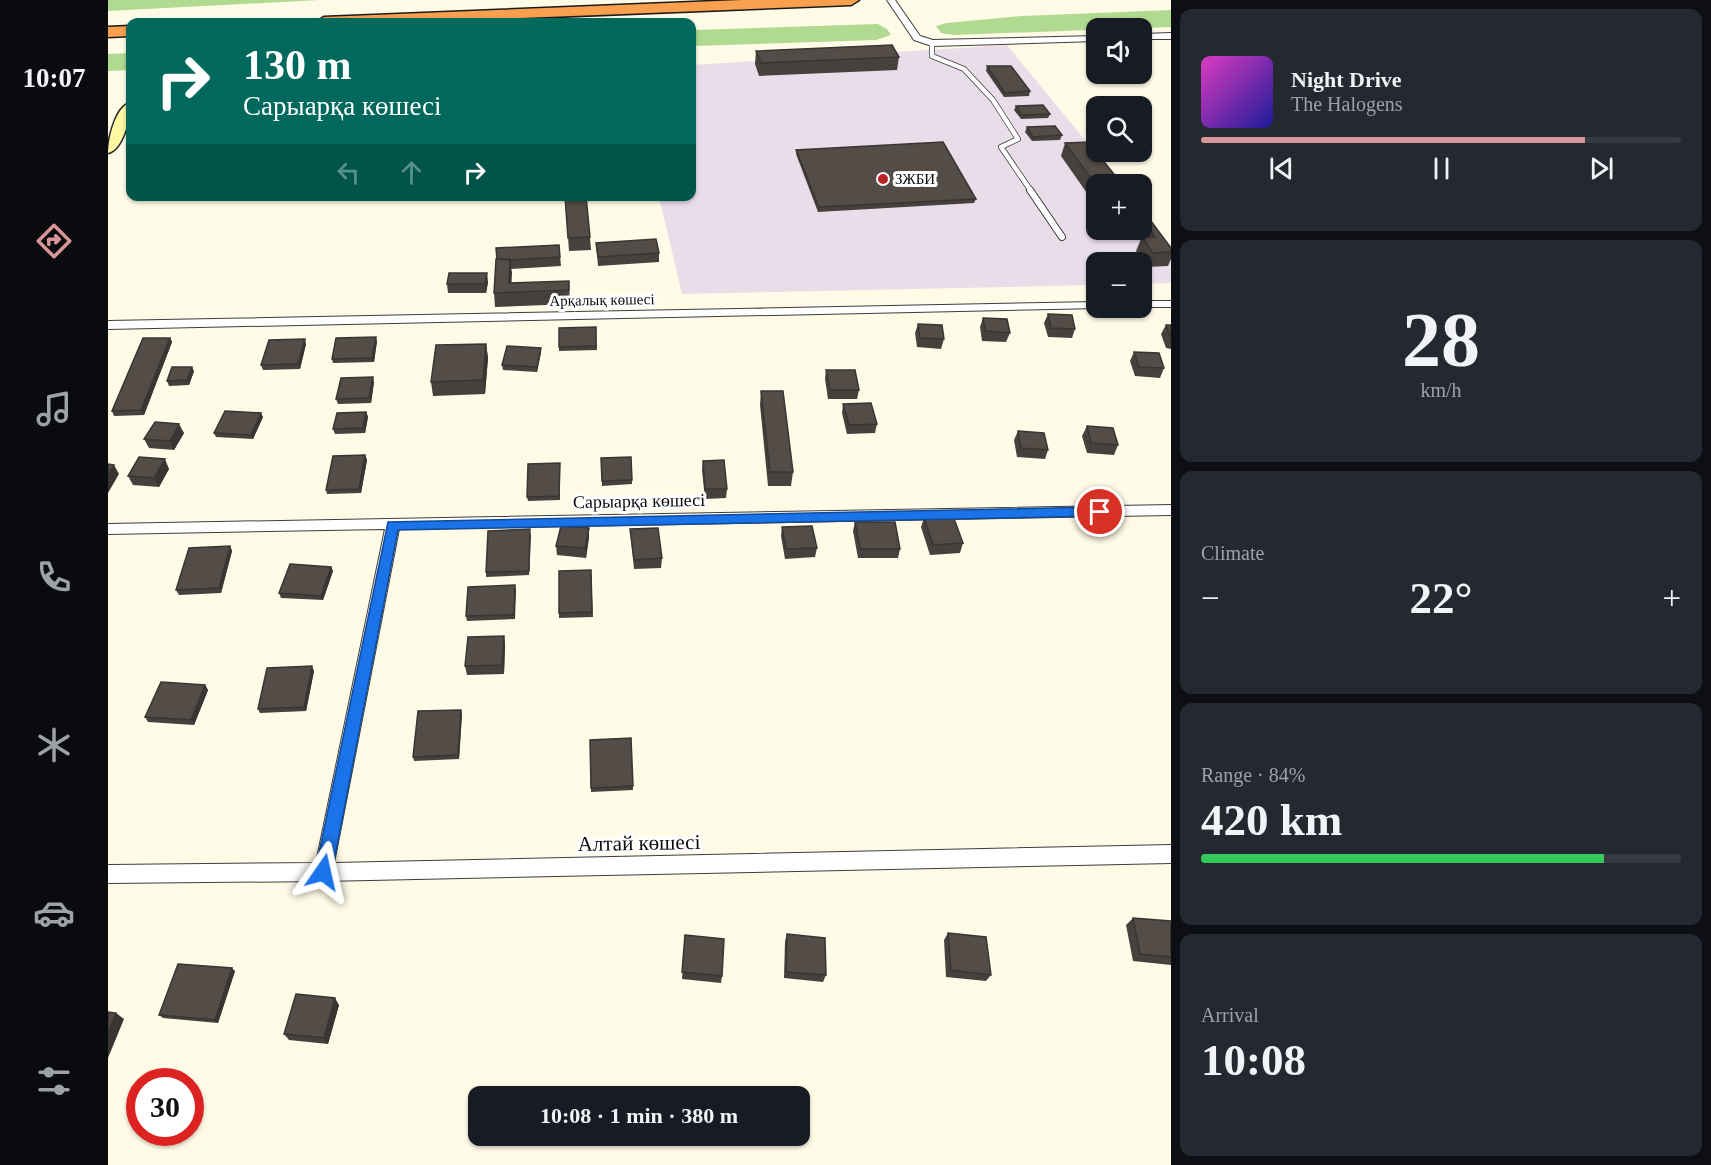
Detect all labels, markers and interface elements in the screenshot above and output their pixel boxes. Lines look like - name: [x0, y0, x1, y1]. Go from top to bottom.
- map controls: [1086, 18, 1152, 318]
- button: sound: [1086, 18, 1152, 84]
- icon: right: [144, 42, 222, 120]
- text: 130 m: [243, 42, 352, 88]
- text: 10:07: [23, 63, 86, 93]
- text: Night Drive: [1291, 67, 1402, 92]
- text: Сарыарқа көшесі: [243, 91, 442, 121]
- text: The Halogens: [1291, 93, 1403, 115]
- button: search: [1086, 96, 1152, 162]
- icon: previous: [1265, 152, 1298, 185]
- icon: pause: [1425, 152, 1458, 185]
- icon: next: [1585, 152, 1618, 185]
- icon: left: [332, 156, 365, 189]
- icon: ahead: [395, 156, 428, 189]
- icon: right: [458, 156, 491, 189]
- place label: ЗЖБИ: [895, 171, 935, 187]
- marker: ЗЖБИ: [876, 172, 890, 186]
- button: +: [1086, 174, 1152, 240]
- icon: directions: [33, 220, 75, 262]
- button: −: [1086, 252, 1152, 318]
- street label: Арқалық көшесі: [549, 291, 655, 309]
- text: 28: [1402, 296, 1480, 383]
- text: km/h: [1420, 379, 1462, 401]
- icon: music: [33, 388, 75, 430]
- pin: [1074, 486, 1125, 537]
- street label: Сарыарқа көшесі: [573, 490, 705, 512]
- icon: arrive: [1083, 495, 1116, 528]
- text: Climate: [1201, 542, 1264, 564]
- icon: phone: [33, 556, 75, 598]
- text: 22°: [1410, 573, 1473, 623]
- text: −: [1201, 580, 1220, 616]
- text: +: [1662, 580, 1681, 616]
- icon: climate: [33, 724, 75, 766]
- text: Range · 84%: [1201, 764, 1305, 786]
- text: 420 km: [1201, 795, 1342, 845]
- street label: Алтай көшесі: [577, 830, 701, 856]
- position arrow: [291, 840, 355, 904]
- icon: car: [33, 892, 75, 934]
- text: Arrival: [1201, 1004, 1259, 1026]
- text: 10:08: [1201, 1035, 1306, 1085]
- icon: filters: [33, 1060, 75, 1102]
- speed limit sign: 30: [126, 1068, 204, 1146]
- text: 10:08 · 1 min · 380 m: [540, 1103, 738, 1128]

